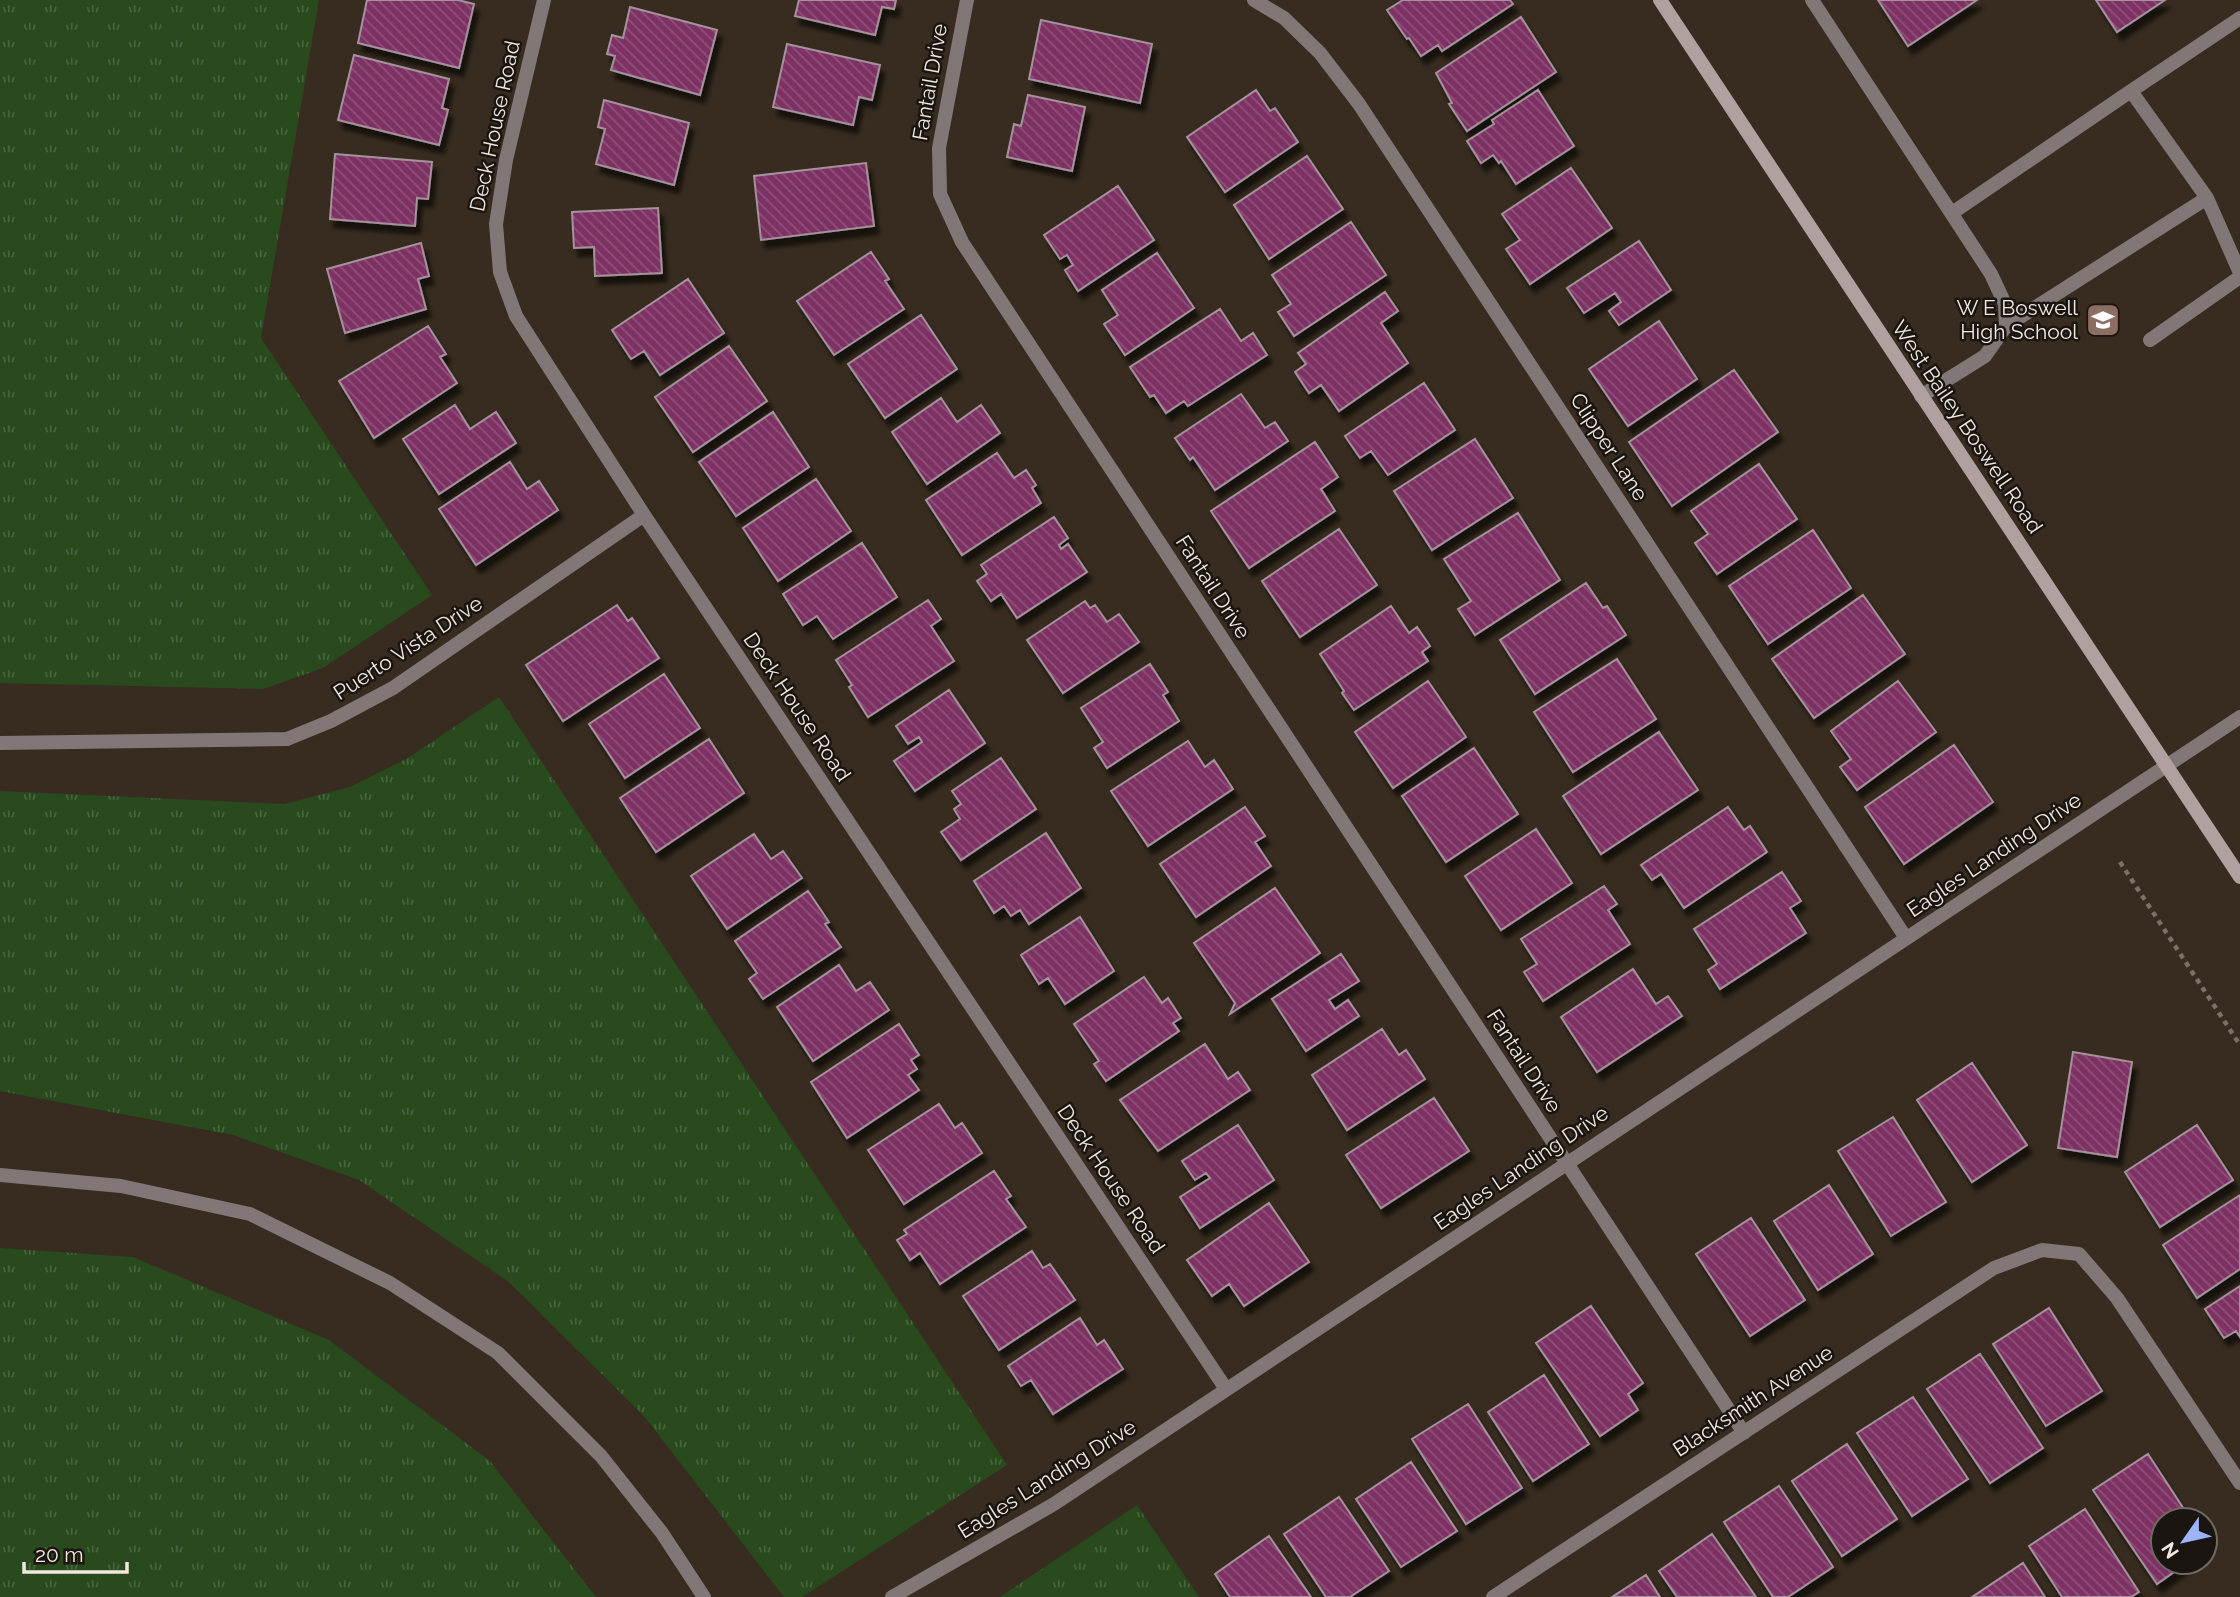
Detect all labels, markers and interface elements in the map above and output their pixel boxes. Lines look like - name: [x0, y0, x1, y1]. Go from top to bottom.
- street label: Fantail Drive: [907, 22, 952, 142]
- street label: Deck House Road: [464, 38, 525, 214]
- place label: W E Boswell High School: [1956, 295, 2078, 344]
- school or university icon: W E Boswell High School: [2084, 301, 2122, 339]
- street label: West Bailey Boswell Road: [1887, 316, 2048, 538]
- street label: Clipper Lane: [1565, 388, 1654, 505]
- street label: Fantail Drive: [1171, 530, 1256, 643]
- street label: Puerto Vista Drive: [329, 590, 487, 705]
- street label: Deck House Road: [738, 628, 856, 786]
- street label: Eagles Landing Drive: [1902, 787, 2086, 922]
- street label: Fantail Drive: [1482, 1004, 1567, 1117]
- street label: Deck House Road: [1052, 1100, 1170, 1258]
- street label: Eagles Landing Drive: [1429, 1100, 1613, 1235]
- street label: Blacksmith Avenue: [1668, 1340, 1837, 1462]
- street label: Eagles Landing Drive: [953, 1414, 1140, 1543]
- north arrow: [2149, 1506, 2219, 1576]
- scale bar: [24, 1530, 128, 1574]
- text: N: [2157, 1538, 2183, 1563]
- text: 20 m: [35, 1542, 83, 1567]

